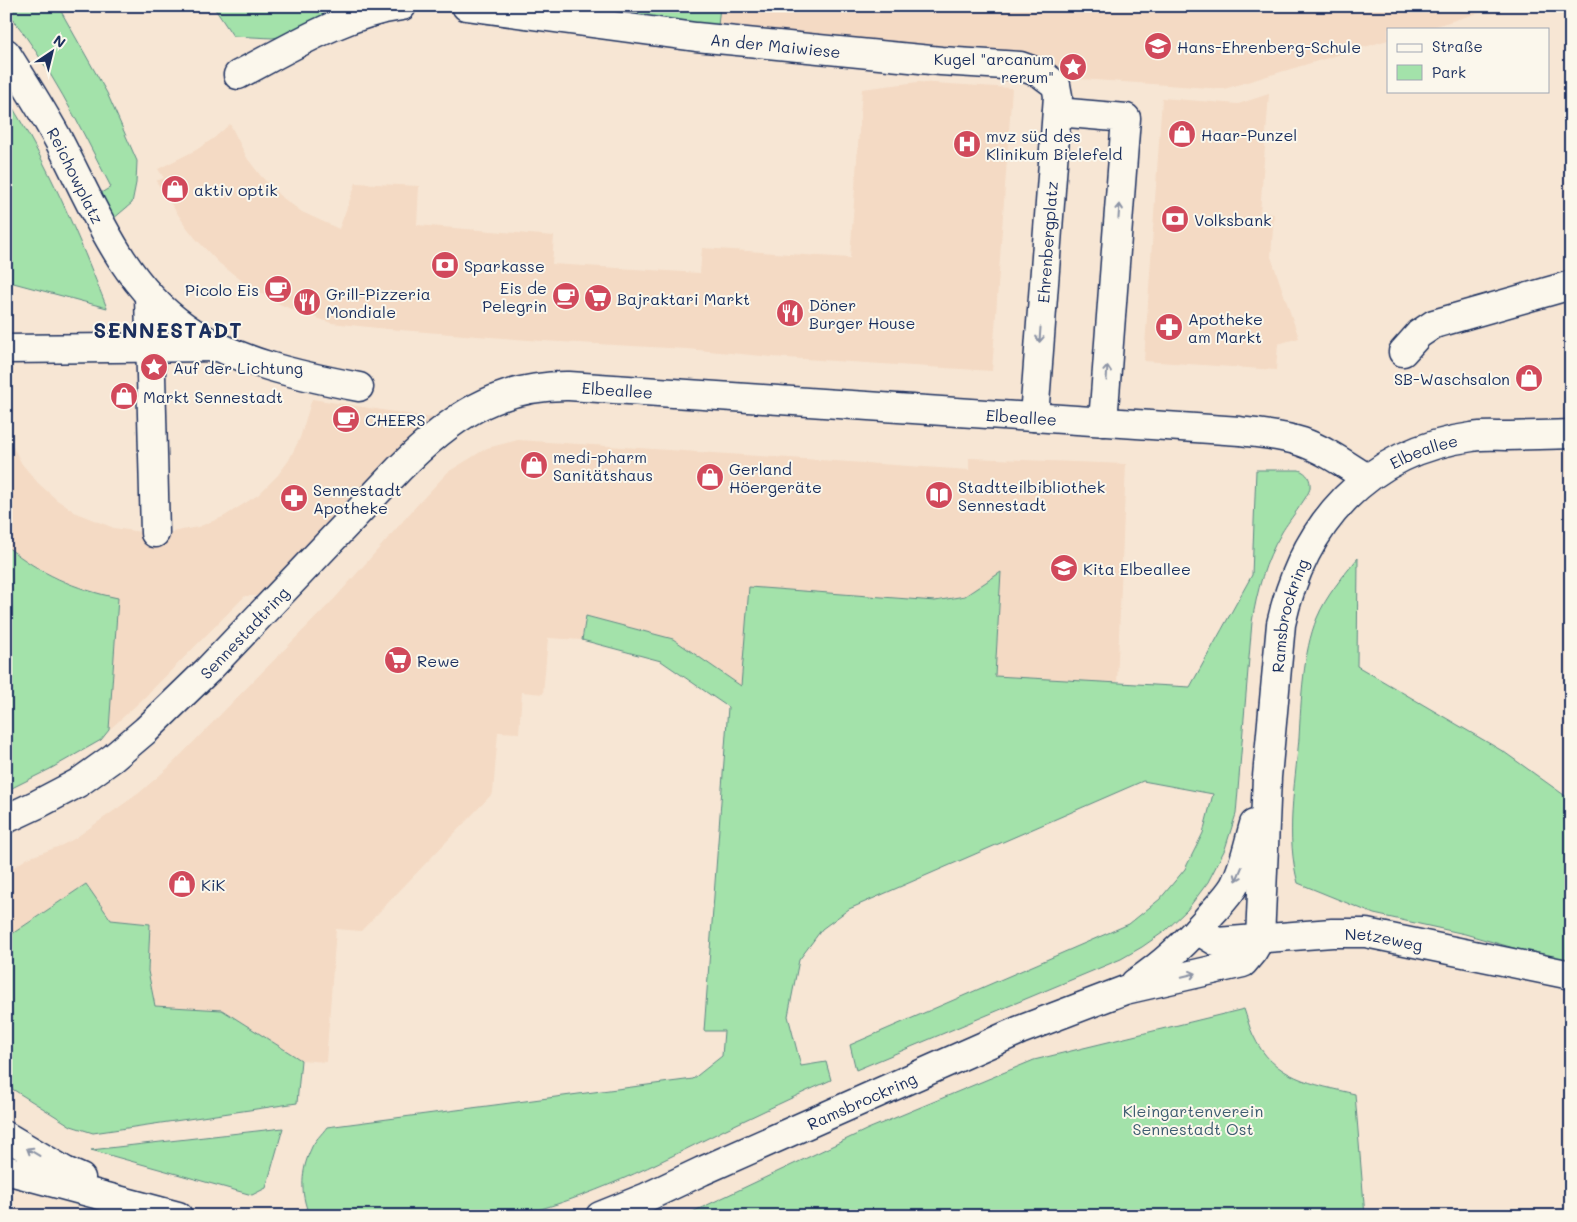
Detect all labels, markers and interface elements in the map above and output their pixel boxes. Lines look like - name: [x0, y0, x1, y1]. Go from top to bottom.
- north arrow: [28, 28, 78, 78]
- street label: An der Maiwiese: [709, 28, 842, 62]
- legend: [1387, 28, 1550, 92]
- text: N: [50, 30, 70, 52]
- school or university icon: Hans-Ehrenberg-Schule: [1143, 31, 1173, 61]
- place label: Hans-Ehrenberg-Schule: [1177, 36, 1361, 57]
- text: Straße: [1432, 36, 1483, 56]
- place label: Kugel "arcanum rerum": [934, 48, 1054, 87]
- place icon: Kugel "arcanum rerum": [1058, 52, 1088, 82]
- text: Park: [1432, 62, 1466, 82]
- shop icon: Haar-Punzel: [1167, 119, 1197, 149]
- street label: Reichowplatz: [43, 123, 109, 227]
- place label: Haar-Punzel: [1201, 124, 1297, 145]
- place label: mvz süd des Klinikum Bielefeld: [986, 125, 1122, 164]
- hospital icon: mvz süd des Klinikum Bielefeld: [952, 129, 982, 159]
- shop icon: aktiv optik: [160, 174, 190, 204]
- place label: aktiv optik: [194, 179, 278, 200]
- street label: Ehrenbergplatz: [1032, 180, 1062, 304]
- one-way arrow: [1114, 204, 1123, 220]
- bank icon: Volksbank: [1160, 204, 1190, 234]
- place label: Volksbank: [1194, 209, 1272, 230]
- bank icon: Sparkasse: [430, 250, 460, 280]
- place label: Sparkasse: [464, 255, 545, 276]
- cafe icon: Picolo Eis: [263, 274, 293, 304]
- place label: Eis de Pelegrin: [482, 277, 547, 316]
- place label: Picolo Eis: [185, 279, 259, 300]
- cafe icon: Eis de Pelegrin: [551, 281, 581, 311]
- place label: Grill-Pizzeria Mondiale: [326, 283, 431, 322]
- supermarket icon: Bajraktari Markt: [583, 283, 613, 313]
- restaurant icon: Grill-Pizzeria Mondiale: [292, 287, 322, 317]
- place label: Bajraktari Markt: [617, 288, 750, 309]
- place label: Döner Burger House: [809, 294, 915, 333]
- restaurant icon: Döner Burger House: [775, 298, 805, 328]
- place label: Apotheke am Markt: [1188, 308, 1263, 347]
- pharmacy icon: Apotheke am Markt: [1154, 312, 1184, 342]
- district label: SENNESTADT: [93, 316, 243, 343]
- one-way arrow: [1036, 327, 1045, 343]
- place icon: Auf der Lichtung: [139, 352, 169, 382]
- place label: Auf der Lichtung: [173, 357, 303, 378]
- shop icon: SB-Waschsalon: [1514, 363, 1544, 393]
- one-way arrow: [1102, 366, 1111, 382]
- place label: SB-Waschsalon: [1394, 368, 1510, 389]
- street label: Elbeallee: [581, 376, 654, 402]
- shop icon: Markt Sennestadt: [109, 381, 139, 411]
- place label: Markt Sennestadt: [143, 386, 283, 407]
- street label: Elbeallee: [985, 403, 1058, 429]
- cafe icon: CHEERS: [331, 404, 361, 434]
- place label: CHEERS: [365, 409, 425, 430]
- street label: Elbeallee: [1386, 429, 1459, 473]
- place label: medi-pharm Sanitätshaus: [553, 446, 653, 485]
- shop icon: medi-pharm Sanitätshaus: [519, 450, 549, 480]
- place label: Gerland Höergeräte: [729, 458, 822, 497]
- shop icon: Gerland Höergeräte: [695, 462, 725, 492]
- place label: Stadtteilbibliothek Sennestadt: [958, 476, 1105, 515]
- place label: Sennestadt Apotheke: [313, 479, 402, 518]
- library icon: Stadtteilbibliothek Sennestadt: [924, 480, 954, 510]
- pharmacy icon: Sennestadt Apotheke: [279, 483, 309, 513]
- school or university icon: Kita Elbeallee: [1049, 553, 1079, 583]
- street label: Ramsbrockring: [1266, 555, 1313, 674]
- place label: Kita Elbeallee: [1083, 558, 1191, 579]
- street label: Sennestadtring: [195, 582, 293, 683]
- supermarket icon: Rewe: [383, 645, 413, 675]
- place label: Rewe: [417, 650, 459, 671]
- one-way arrow: [1234, 866, 1243, 881]
- shop icon: KiK: [167, 869, 197, 899]
- place label: KiK: [201, 874, 226, 895]
- street label: Netzeweg: [1345, 923, 1425, 955]
- one-way arrow: [1181, 970, 1197, 979]
- street label: Ramsbrockring: [804, 1067, 919, 1134]
- park label: Kleingartenverein Sennestadt Ost: [1123, 1100, 1263, 1139]
- one-way arrow: [26, 1147, 41, 1157]

